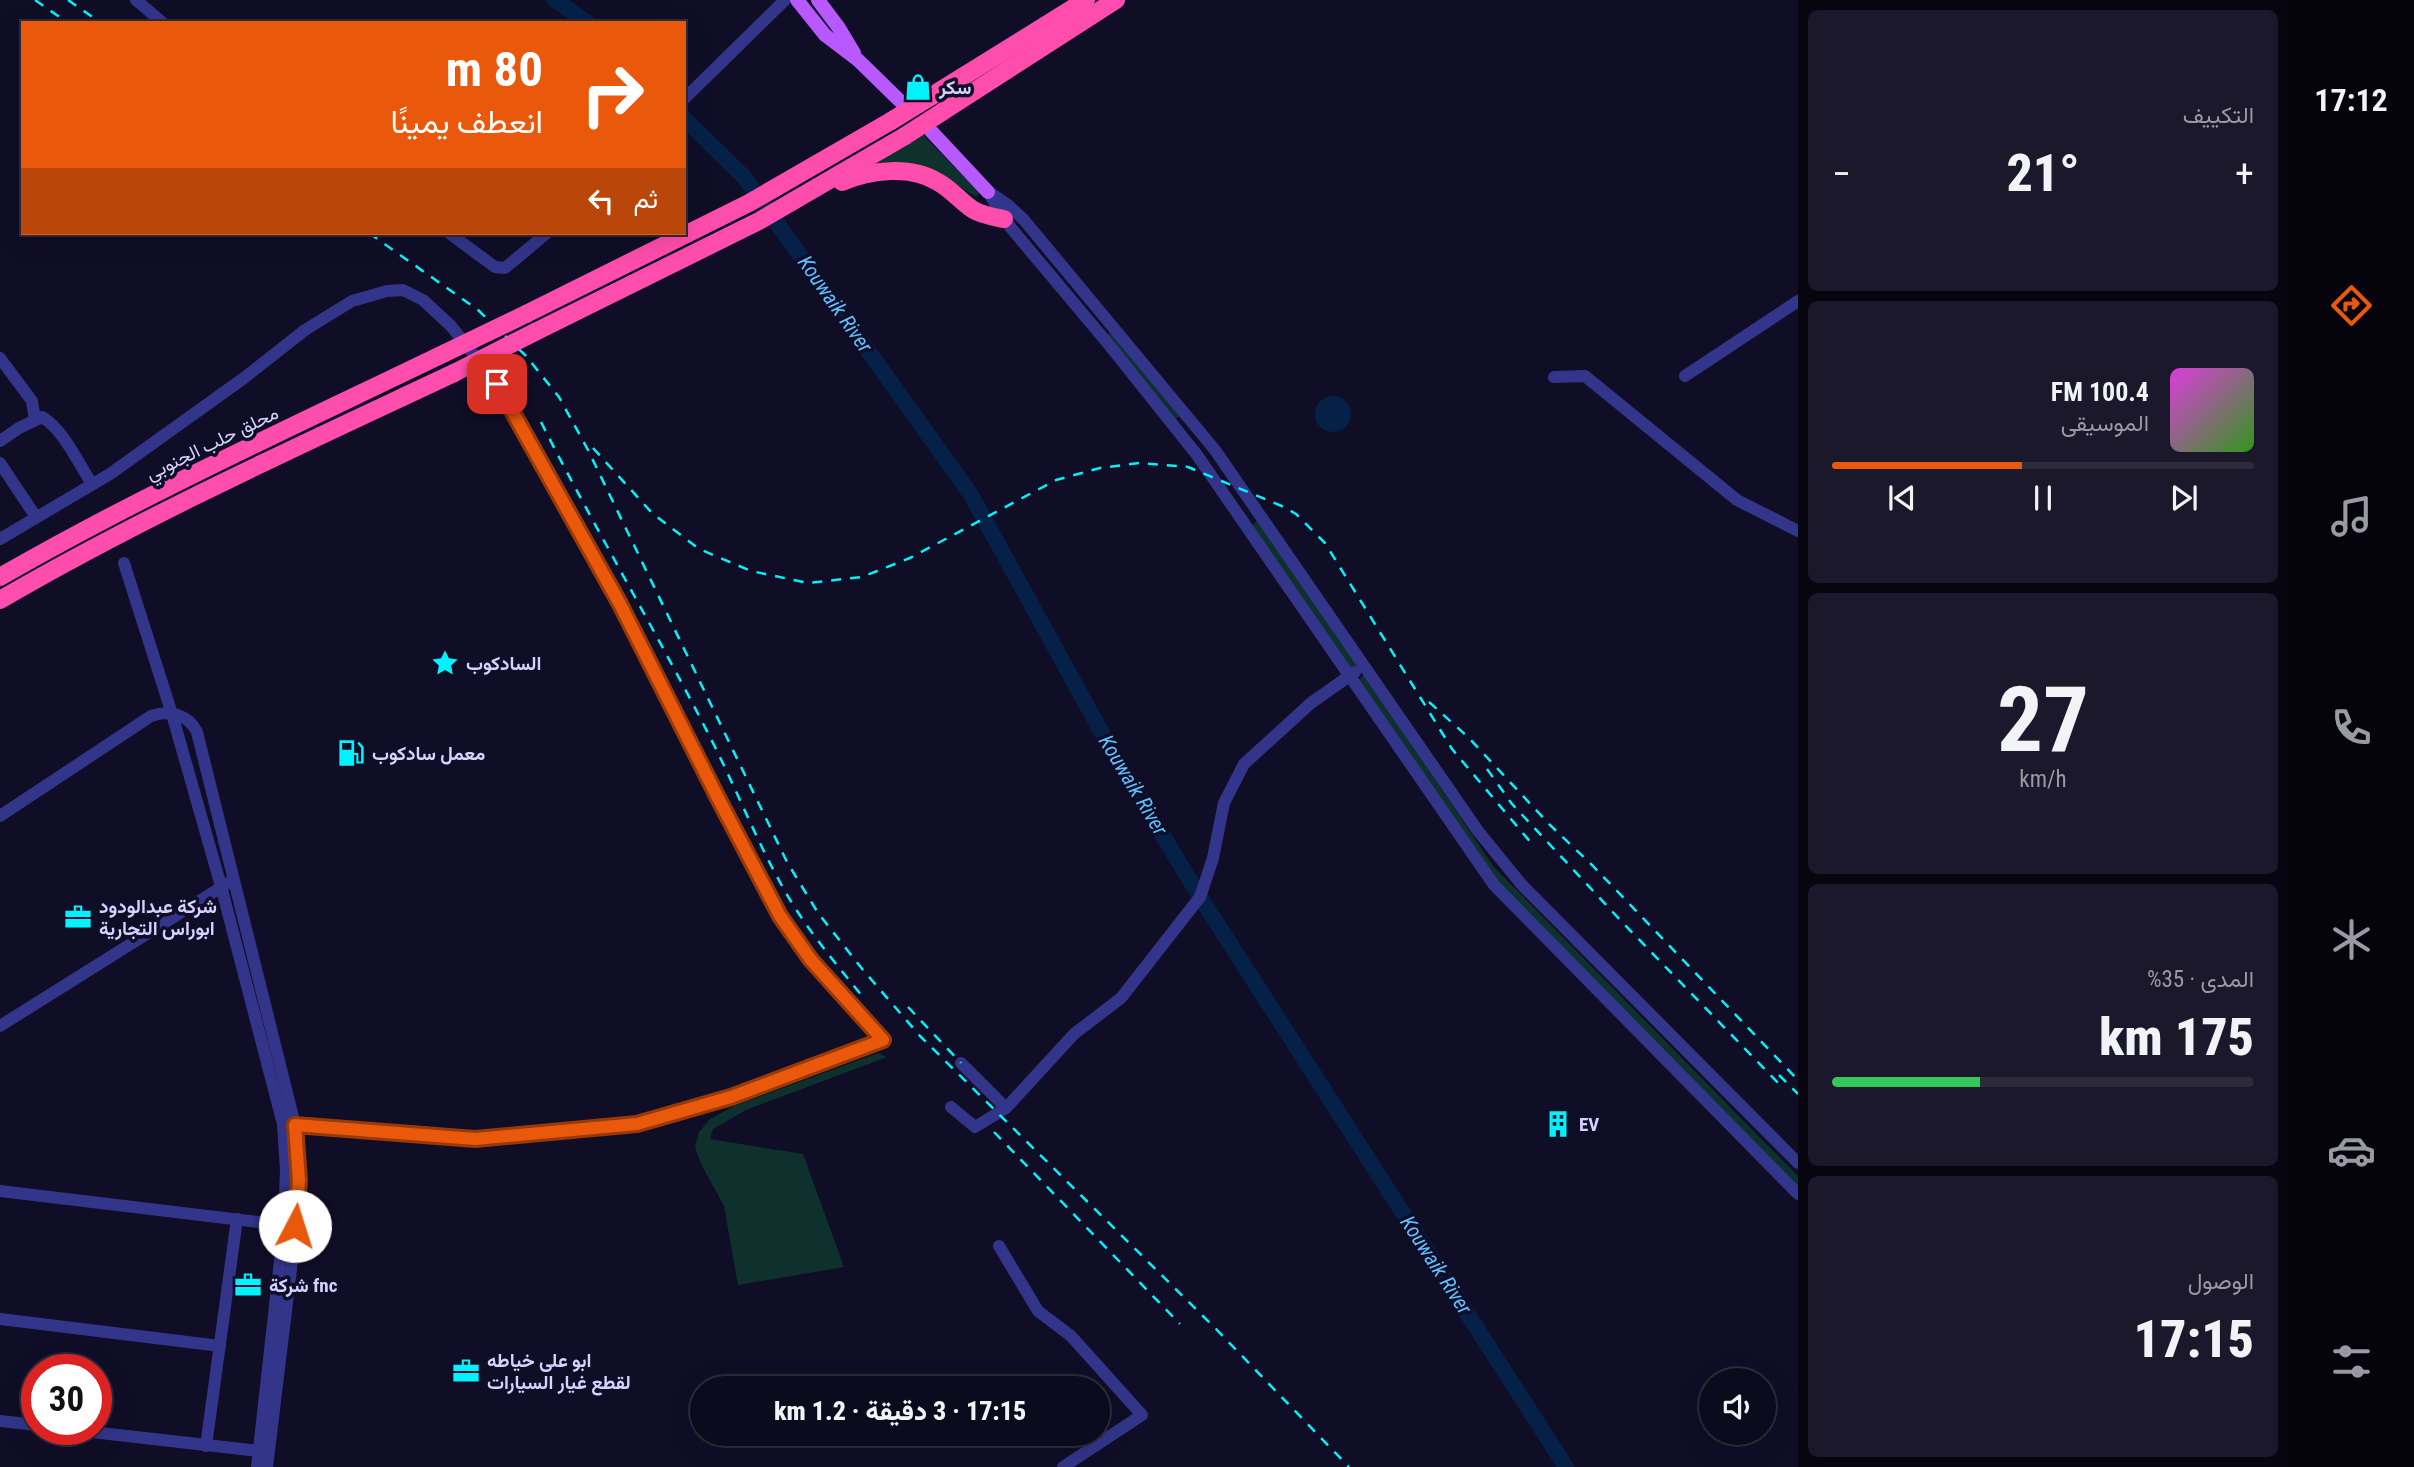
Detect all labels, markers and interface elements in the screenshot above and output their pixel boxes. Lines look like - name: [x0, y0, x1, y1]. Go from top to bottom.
- text: 80 m: [446, 41, 543, 98]
- icon: right: [567, 49, 658, 140]
- shop icon: سكر: [903, 72, 933, 102]
- place label: سكر: [938, 76, 971, 100]
- text: 17:12: [2314, 81, 2388, 119]
- text: التكييف: [2183, 102, 2254, 129]
- text: انعطف يمينًا: [390, 103, 543, 141]
- text: 21°: [2006, 143, 2080, 204]
- text: −: [1832, 152, 1851, 196]
- text: +: [2235, 152, 2254, 196]
- icon: left: [582, 182, 620, 220]
- text: ثم: [634, 184, 658, 214]
- water label: Kouwaik River: [793, 251, 878, 358]
- icon: directions: [2327, 281, 2376, 330]
- pin: [467, 354, 527, 414]
- icon: arrive: [478, 365, 516, 403]
- text: 100.4 FM: [2051, 377, 2149, 407]
- street label: محلق حلب الجنوبي: [142, 401, 284, 489]
- text: الموسيقى: [2061, 410, 2149, 437]
- icon: previous: [1883, 479, 1921, 517]
- icon: pause: [2024, 479, 2062, 517]
- icon: next: [2165, 479, 2203, 517]
- icon: music: [2327, 492, 2376, 541]
- place icon: السادكوب: [430, 648, 460, 678]
- place label: السادكوب: [466, 652, 541, 676]
- text: 27: [1997, 667, 2089, 773]
- icon: phone: [2327, 703, 2376, 752]
- water label: Kouwaik River: [1094, 731, 1173, 840]
- fuel station icon: معمل سادكوب: [336, 738, 366, 768]
- place label: معمل سادكوب: [372, 742, 485, 766]
- text: km/h: [2019, 766, 2067, 793]
- place label: شركة عبدالودود ابوراس التجارية: [99, 895, 217, 941]
- office icon: شركة عبدالودود ابوراس التجارية: [63, 902, 93, 932]
- icon: climate: [2327, 915, 2376, 964]
- text: المدى · 35%: [2147, 966, 2254, 993]
- text: 175 km: [2099, 1007, 2254, 1068]
- building icon: EV: [1543, 1109, 1573, 1139]
- place label: EV: [1579, 1113, 1599, 1136]
- icon: car: [2327, 1126, 2376, 1175]
- position arrow: [258, 1189, 332, 1263]
- water label: Kouwaik River: [1395, 1211, 1477, 1319]
- text: الوصول: [2188, 1268, 2254, 1295]
- office icon: شركة fnc: [233, 1270, 263, 1300]
- place label: شركة fnc: [269, 1274, 338, 1298]
- text: 17:15: [2134, 1309, 2254, 1370]
- icon: filters: [2327, 1337, 2376, 1386]
- place label: ابو علي خياطه لقطع غيار السيارات: [487, 1349, 631, 1396]
- speed limit sign: 30: [21, 1354, 112, 1445]
- office icon: ابو علي خياطه لقطع غيار السيارات: [451, 1356, 481, 1386]
- map controls: [1699, 1368, 1776, 1445]
- button: sound: [1699, 1368, 1776, 1445]
- text: 17:15 · 3 دقيقة · 1.2 km: [774, 1396, 1026, 1426]

